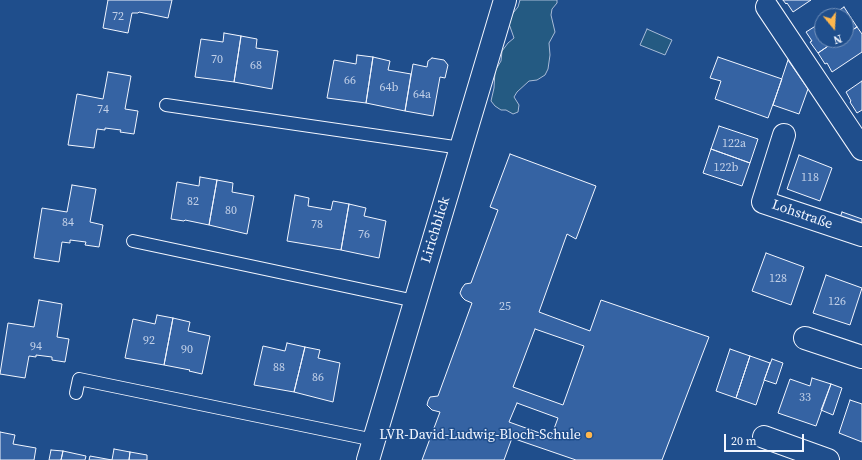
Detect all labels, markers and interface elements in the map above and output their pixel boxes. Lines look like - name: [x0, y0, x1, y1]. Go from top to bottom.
- north arrow: [814, 8, 854, 48]
- house number: 72: [112, 10, 124, 24]
- text: N: [831, 31, 844, 47]
- house number: 70: [211, 53, 223, 67]
- house number: 68: [250, 59, 262, 73]
- house number: 66: [344, 74, 356, 88]
- house number: 64b: [380, 81, 398, 95]
- house number: 64a: [413, 88, 431, 102]
- house number: 74: [97, 103, 109, 117]
- house number: 122a: [722, 137, 746, 151]
- house number: 122b: [714, 161, 738, 175]
- house number: 118: [801, 171, 819, 185]
- house number: 82: [187, 195, 199, 209]
- street label: Lirichblick: [418, 195, 454, 265]
- street label: Lohstraße: [769, 197, 835, 233]
- house number: 80: [225, 204, 237, 218]
- house number: 84: [62, 216, 74, 230]
- house number: 78: [311, 218, 323, 232]
- house number: 76: [358, 228, 370, 242]
- house number: 128: [769, 272, 787, 286]
- house number: 126: [828, 295, 846, 309]
- house number: 25: [499, 300, 511, 314]
- house number: 92: [143, 334, 155, 348]
- house number: 94: [30, 340, 42, 354]
- house number: 90: [181, 343, 193, 357]
- house number: 88: [273, 361, 285, 375]
- house number: 86: [312, 371, 324, 385]
- house number: 33: [799, 391, 811, 405]
- scale bar: [726, 426, 806, 452]
- place label: LVR-David-Ludwig-Bloch-Schule: [379, 427, 581, 443]
- marker: LVR-David-Ludwig-Bloch-Schule: [584, 430, 594, 440]
- text: 20 m: [731, 433, 757, 449]

